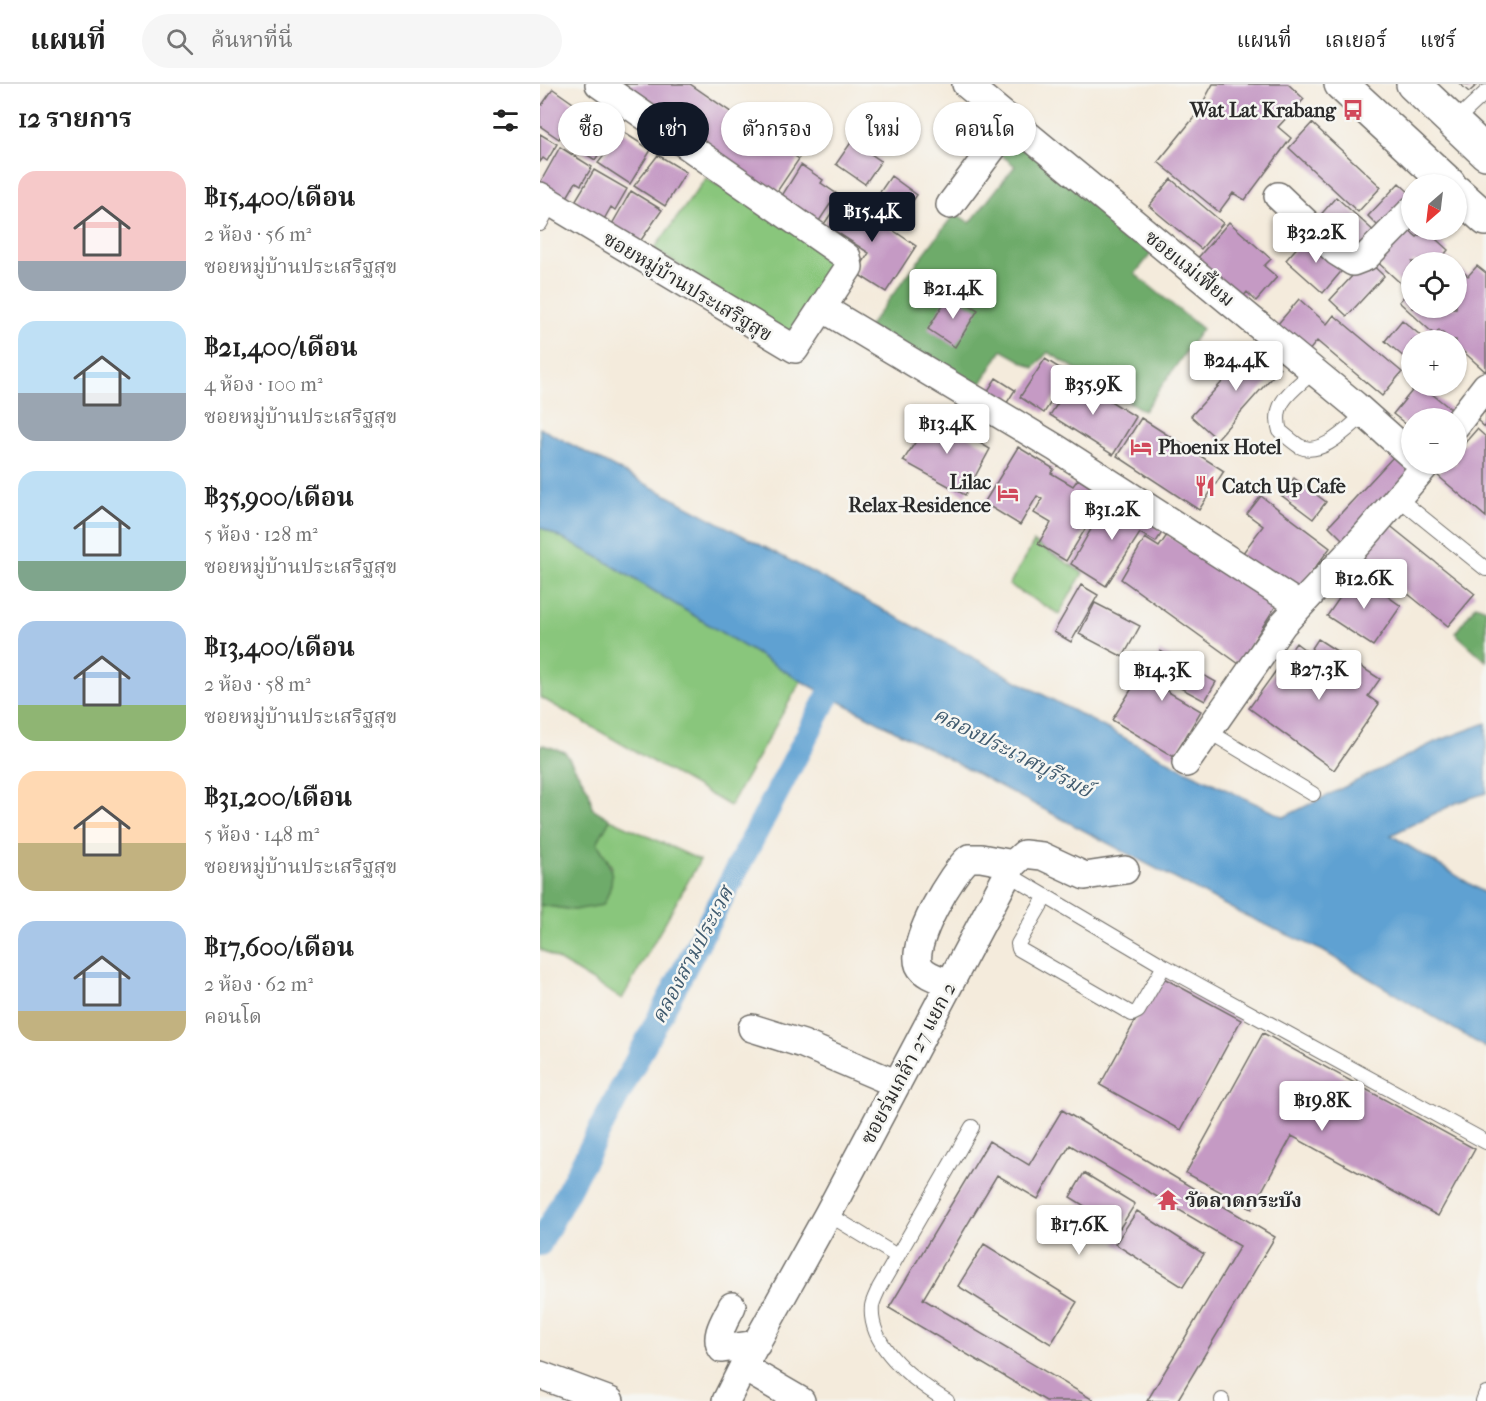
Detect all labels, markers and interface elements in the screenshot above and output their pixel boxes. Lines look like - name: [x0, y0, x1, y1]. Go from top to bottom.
- search box: [142, 14, 562, 68]
- text: แผนที่: [30, 23, 106, 56]
- icon: search: [163, 25, 196, 58]
- text: ค้นหาที่นี่: [211, 27, 293, 53]
- text: แผนที่: [1237, 28, 1292, 52]
- text: เลเยอร์: [1325, 28, 1387, 52]
- text: แชร์: [1420, 28, 1456, 52]
- bus stop icon: Wat Lat Krabang: [1341, 98, 1365, 122]
- place label: Wat Lat Krabang: [1189, 99, 1337, 122]
- chip: ซื้อ: [558, 102, 625, 156]
- chip: เช่า: [637, 102, 709, 156]
- chip: ตัวกรอง: [721, 102, 833, 156]
- chip: ใหม่: [845, 102, 921, 156]
- chip: คอนโด: [933, 102, 1036, 156]
- text: 12 รายการ: [18, 103, 132, 134]
- icon: filters: [489, 104, 522, 137]
- north arrow: [1401, 174, 1467, 240]
- map controls: [1401, 174, 1467, 474]
- text: ฿15,400/เดือน: [204, 182, 355, 213]
- pin: ฿15.4K: [823, 192, 921, 243]
- icon: home: [66, 195, 138, 267]
- text: ฿15.4K: [843, 200, 901, 223]
- pin: ฿32.2K: [1267, 213, 1365, 264]
- text: ฿32.2K: [1287, 221, 1345, 244]
- street label: ซอยแม่เฟี้ยม: [1140, 222, 1241, 311]
- text: 2 ห้อง · 56 m²: [204, 223, 311, 246]
- street label: ซอยหมู่บ้านประเสริฐสุข: [598, 227, 776, 347]
- button: locate: [1401, 252, 1467, 318]
- text: ซอยหมู่บ้านประเสริฐสุข: [204, 255, 397, 278]
- pin: ฿21.4K: [904, 269, 1002, 320]
- text: ฿21.4K: [923, 277, 983, 300]
- button: +: [1401, 330, 1467, 396]
- text: ฿21,400/เดือน: [204, 332, 358, 363]
- pin: ฿24.4K: [1187, 341, 1285, 392]
- icon: home: [66, 345, 138, 417]
- text: ฿24.4K: [1204, 349, 1268, 372]
- pin: ฿35.9K: [1044, 365, 1142, 416]
- text: 4 ห้อง · 100 m²: [204, 373, 323, 396]
- text: ฿35.9K: [1065, 373, 1121, 396]
- pin: ฿13.4K: [898, 404, 996, 455]
- text: ซอยหมู่บ้านประเสริฐสุข: [204, 405, 397, 428]
- button: −: [1401, 408, 1467, 474]
- text: ฿13.4K: [918, 412, 976, 435]
- hotel icon: Phoenix Hotel: [1129, 435, 1153, 459]
- place label: Phoenix Hotel: [1158, 436, 1282, 459]
- place label: Lilac Relax-Residence: [848, 471, 991, 517]
- restaurant icon: Catch Up Cafe: [1193, 474, 1217, 498]
- place label: Catch Up Cafe: [1222, 475, 1346, 498]
- hotel icon: Lilac Relax-Residence: [996, 481, 1020, 505]
- text: ฿35,900/เดือน: [204, 482, 354, 513]
- pin: ฿31.2K: [1063, 490, 1161, 541]
- icon: home: [66, 495, 138, 567]
- text: ฿31.2K: [1084, 498, 1140, 521]
- text: 5 ห้อง · 128 m²: [204, 523, 318, 546]
- text: ซอยหมู่บ้านประเสริฐสุข: [204, 555, 397, 578]
- pin: ฿12.6K: [1315, 559, 1413, 610]
- text: ฿12.6K: [1335, 567, 1393, 590]
- text: ฿13,400/เดือน: [204, 632, 355, 663]
- icon: home: [66, 645, 138, 717]
- pin: ฿27.3K: [1270, 650, 1368, 701]
- pin: ฿14.3K: [1113, 651, 1211, 702]
- text: ฿27.3K: [1290, 658, 1348, 681]
- text: ฿14.3K: [1133, 659, 1191, 682]
- text: 2 ห้อง · 58 m²: [204, 673, 311, 696]
- water label: คลองประเวศบุรีรมย์: [929, 702, 1100, 806]
- text: ซอยหมู่บ้านประเสริฐสุข: [204, 705, 397, 728]
- text: ฿31,200/เดือน: [204, 782, 352, 813]
- icon: home: [66, 795, 138, 867]
- text: 5 ห้อง · 148 m²: [204, 823, 319, 846]
- text: ซอยหมู่บ้านประเสริฐสุข: [204, 855, 397, 878]
- water label: คลองสามประเวศ: [646, 881, 739, 1027]
- text: ฿17,600/เดือน: [204, 932, 354, 963]
- icon: home: [66, 945, 138, 1017]
- text: 2 ห้อง · 62 m²: [204, 973, 313, 996]
- street label: ซอยร่มเกล้า 27 แยก 2: [856, 978, 961, 1148]
- text: คอนโด: [204, 1005, 262, 1028]
- pin: ฿19.8K: [1273, 1081, 1371, 1132]
- text: ฿19.8K: [1293, 1089, 1351, 1112]
- temple icon: วัดลาดกระบัง: [1156, 1188, 1180, 1212]
- place label: วัดลาดกระบัง: [1185, 1189, 1302, 1212]
- pin: ฿17.6K: [1030, 1205, 1128, 1256]
- text: ฿17.6K: [1051, 1213, 1107, 1236]

